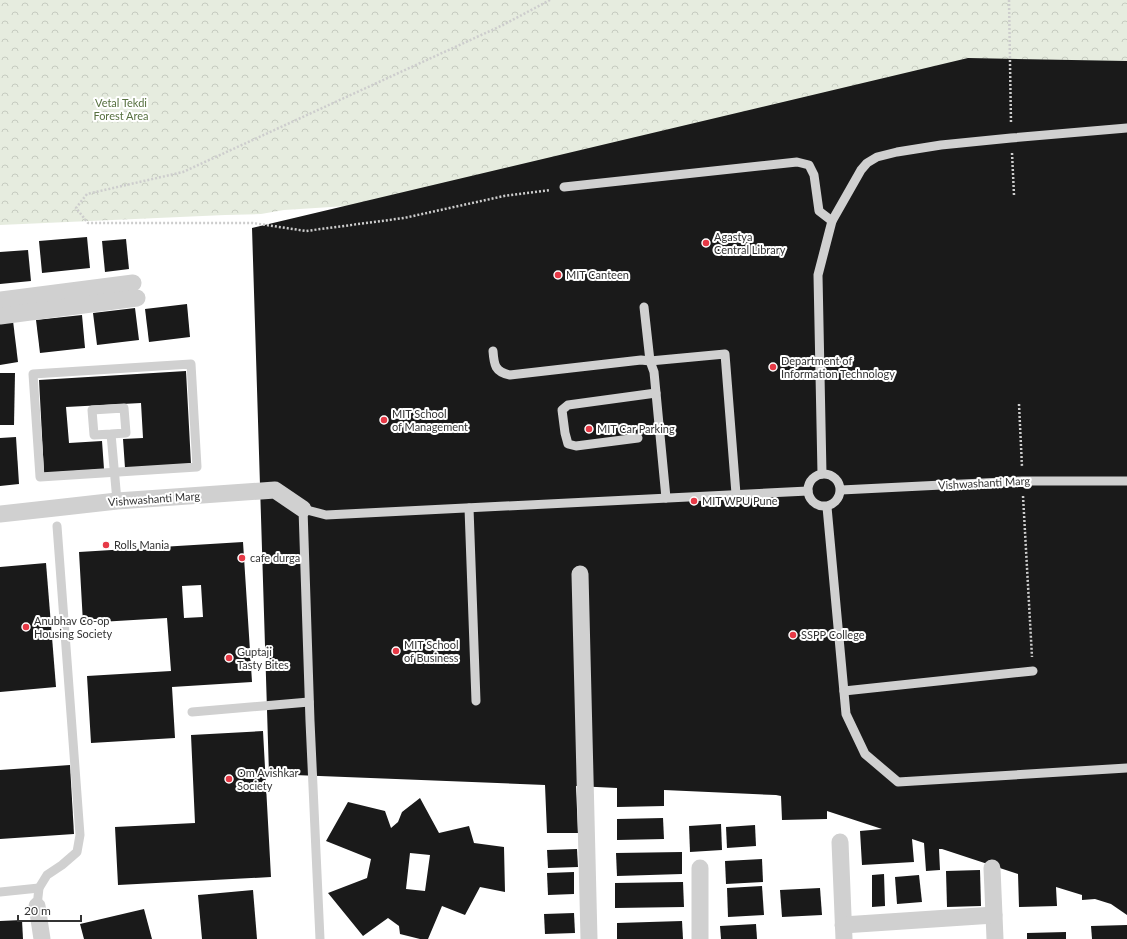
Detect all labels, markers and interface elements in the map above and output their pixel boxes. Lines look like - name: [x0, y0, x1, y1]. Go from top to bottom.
- park label: Vetal Tekdi Forest Area: [93, 96, 149, 122]
- place label: Agastya Central Library: [714, 230, 786, 256]
- marker: Agastya Central Library: [701, 238, 711, 248]
- place label: MIT Canteen: [566, 268, 629, 281]
- marker: MIT Canteen: [553, 270, 563, 280]
- place label: Department of Information Technology: [781, 354, 895, 380]
- marker: Department of Information Technology: [768, 362, 778, 372]
- place label: MIT School of Management: [392, 407, 468, 433]
- marker: MIT School of Management: [379, 415, 389, 425]
- place label: MIT Car Parking: [597, 422, 675, 435]
- marker: MIT Car Parking: [584, 424, 594, 434]
- street label: Vishwashanti Marg: [938, 474, 1031, 491]
- street label: Vishwashanti Marg: [108, 489, 201, 508]
- place label: MIT WPU Pune: [702, 494, 778, 507]
- marker: MIT WPU Pune: [689, 496, 699, 506]
- place label: Rolls Mania: [114, 538, 169, 551]
- marker: Rolls Mania: [101, 540, 111, 550]
- place label: cafe durga: [250, 551, 300, 564]
- marker: cafe durga: [237, 553, 247, 563]
- place label: Anubhav Co-op Housing Society: [34, 614, 112, 640]
- marker: Anubhav Co-op Housing Society: [21, 622, 31, 632]
- place label: SSPP College: [801, 628, 865, 641]
- marker: SSPP College: [788, 630, 798, 640]
- place label: MIT School of Business: [404, 638, 459, 664]
- place label: Guptaji Tasty Bites: [237, 645, 289, 671]
- marker: MIT School of Business: [391, 646, 401, 656]
- marker: Guptaji Tasty Bites: [224, 653, 234, 663]
- place label: Om Avishkar Society: [237, 766, 298, 792]
- marker: Om Avishkar Society: [224, 774, 234, 784]
- scale bar: [18, 897, 81, 923]
- text: 20 m: [24, 903, 51, 918]

